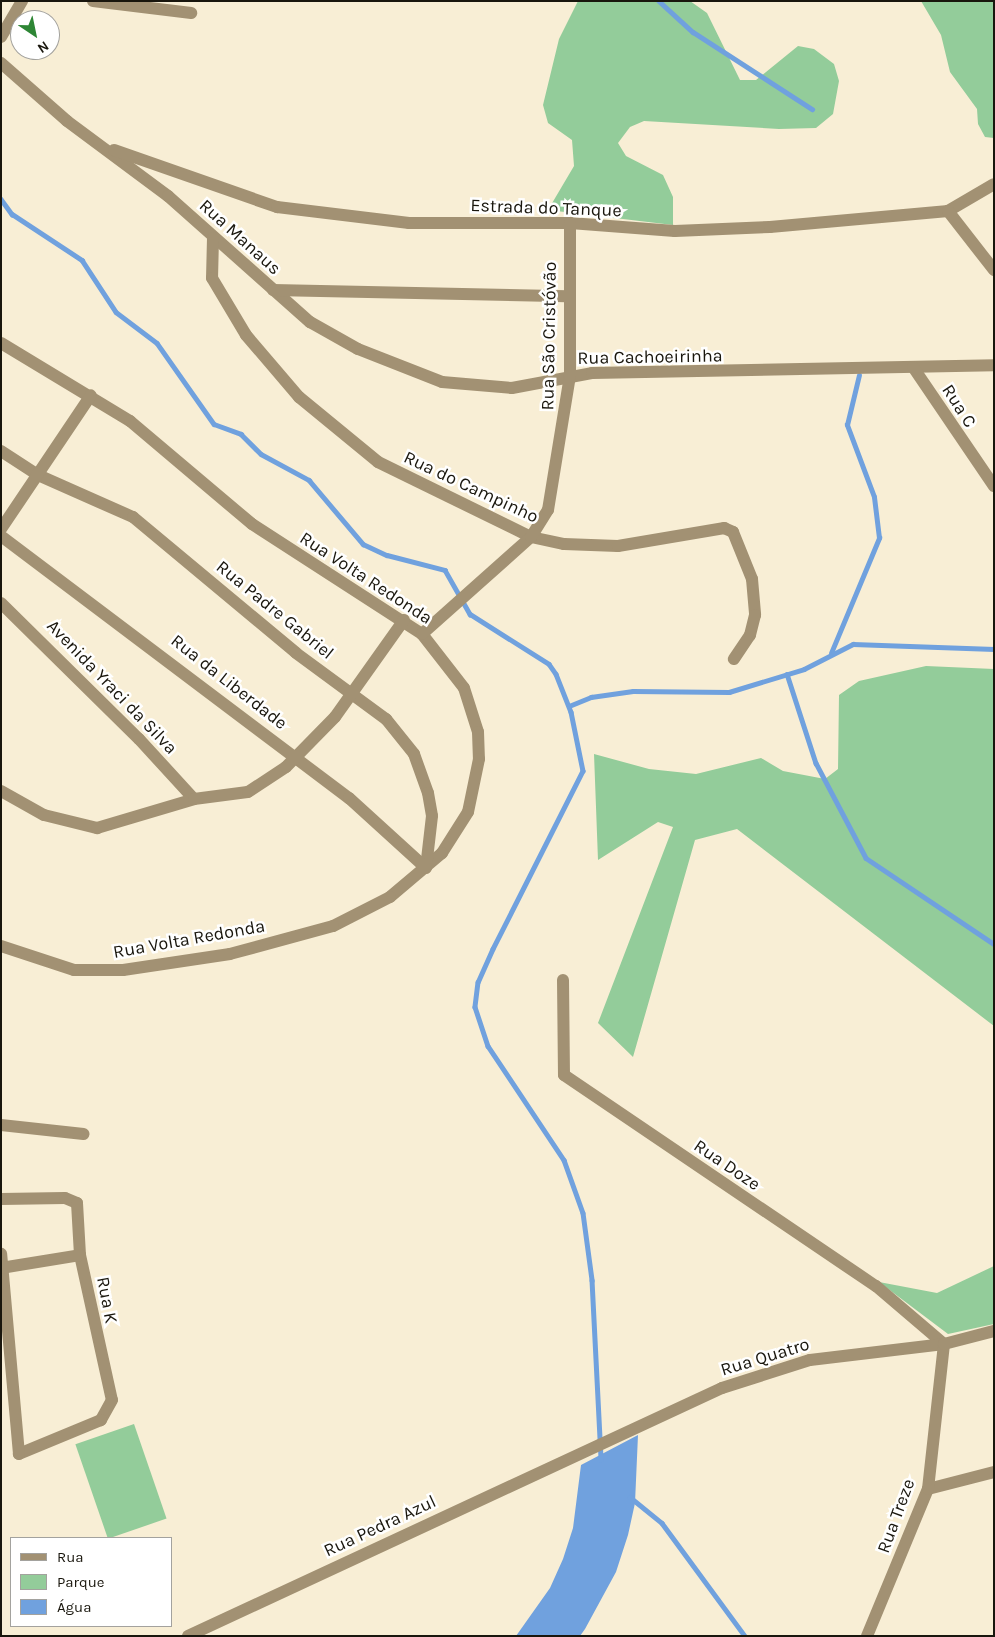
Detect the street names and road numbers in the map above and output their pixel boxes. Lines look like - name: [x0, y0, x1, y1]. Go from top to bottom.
- street label: Rua Manaus: [195, 195, 285, 279]
- street label: Estrada do Tanque: [470, 195, 622, 221]
- street label: Rua São Cristóvão: [537, 261, 561, 411]
- street label: Rua Cachoeirinha: [577, 345, 723, 369]
- street label: Rua C: [937, 380, 981, 432]
- street label: Rua do Campinho: [400, 446, 542, 528]
- street label: Rua Volta Redonda: [296, 527, 436, 629]
- street label: Rua Padre Gabriel: [212, 556, 338, 664]
- street label: Avenida Yraci da Silva: [42, 615, 182, 759]
- street label: Rua da Liberdade: [167, 630, 291, 734]
- street label: Rua Volta Redonda: [111, 915, 267, 963]
- street label: Rua Doze: [690, 1135, 764, 1195]
- street label: Rua K: [92, 1275, 122, 1325]
- street label: Rua Quatro: [718, 1333, 812, 1381]
- street label: Rua Treze: [873, 1476, 919, 1556]
- street label: Rua Pedra Azul: [320, 1491, 440, 1561]

